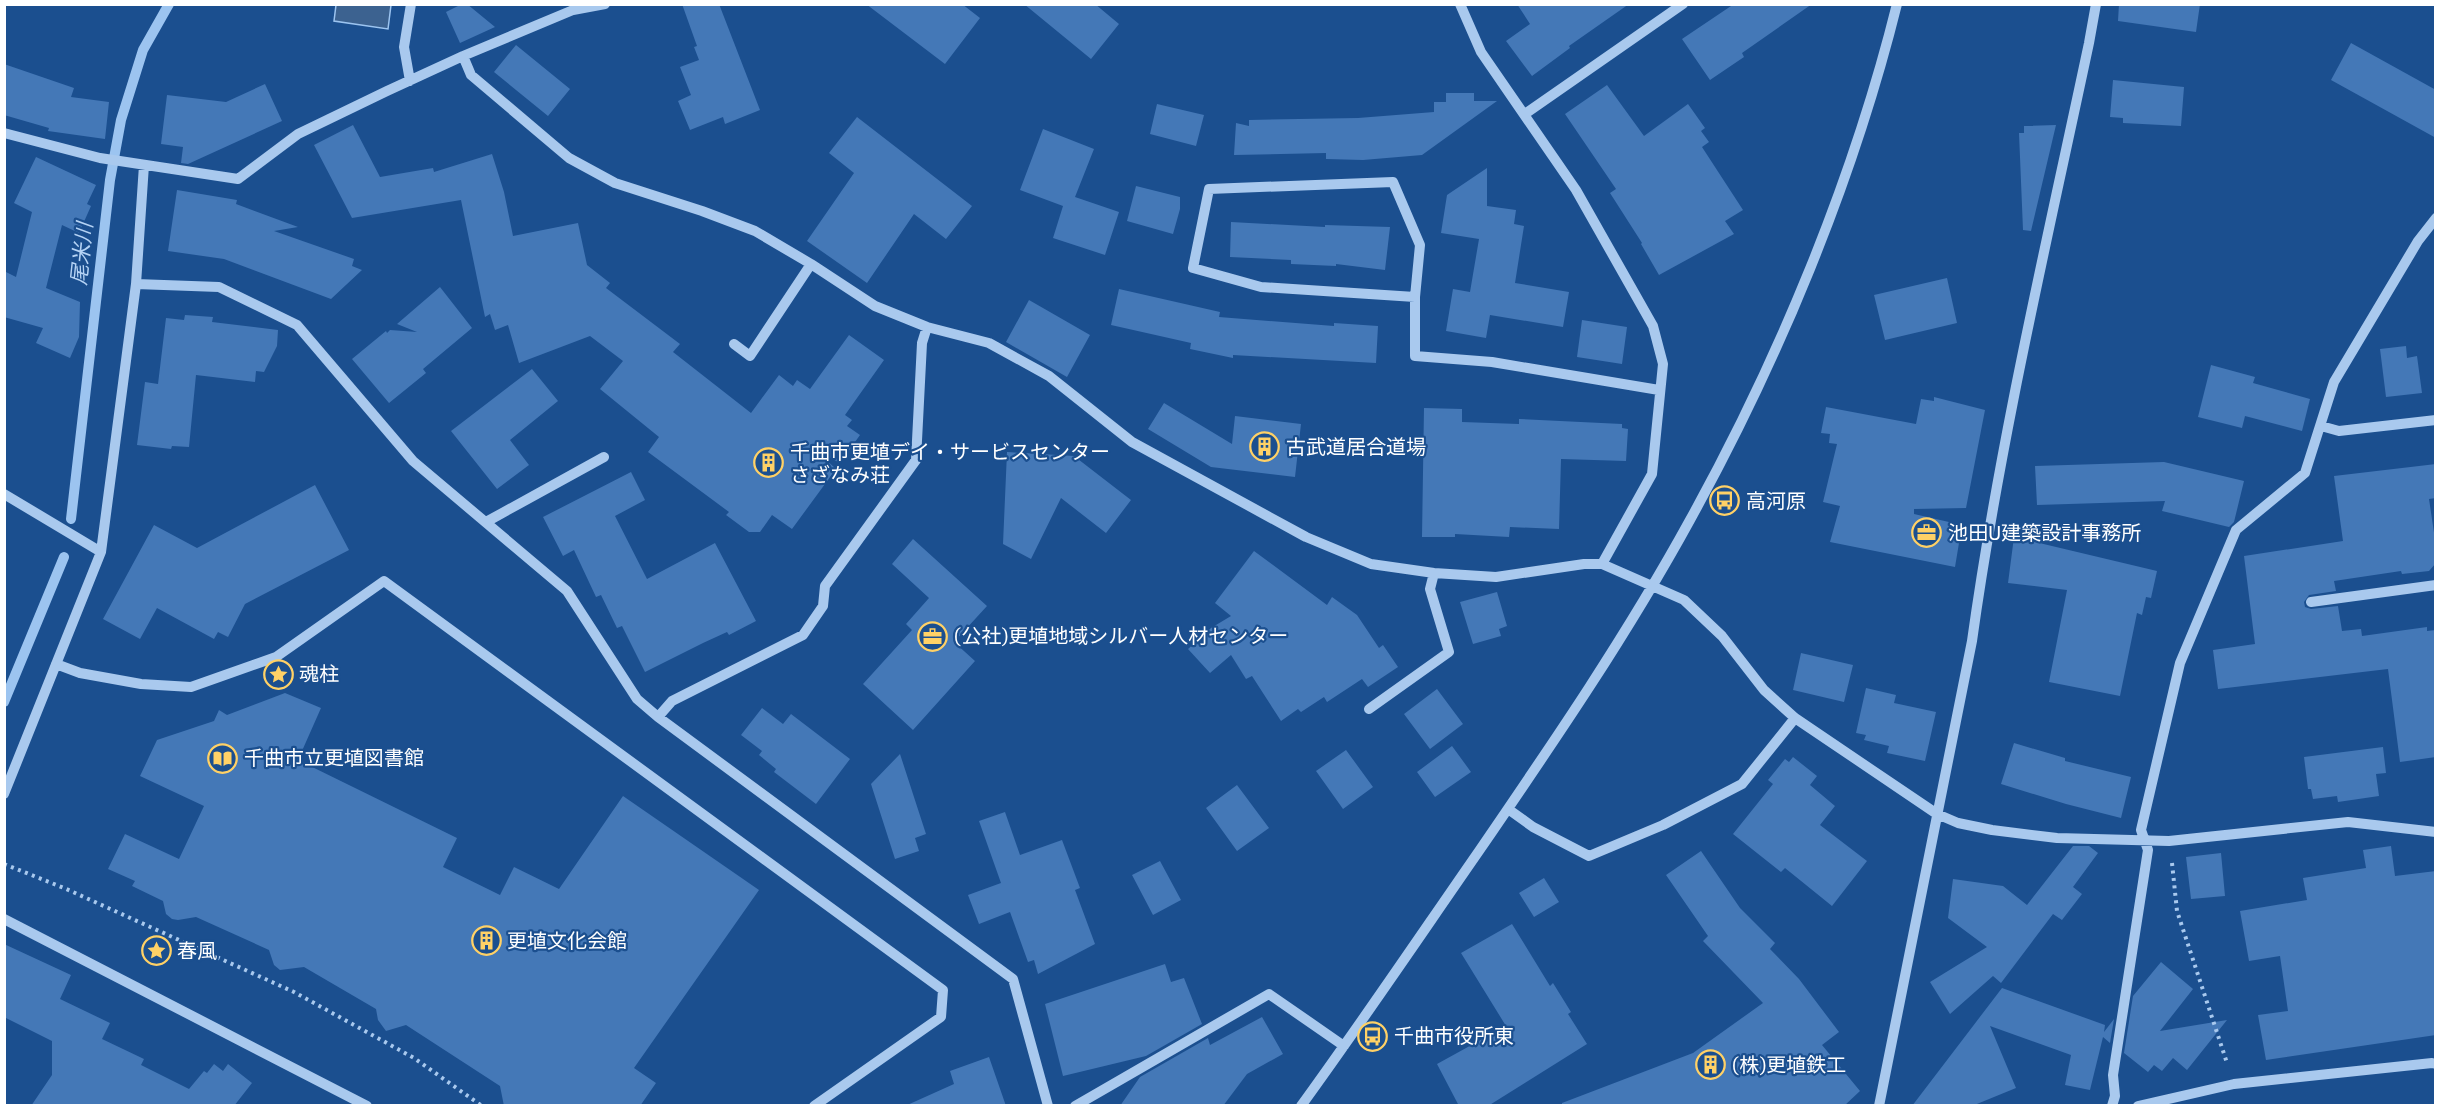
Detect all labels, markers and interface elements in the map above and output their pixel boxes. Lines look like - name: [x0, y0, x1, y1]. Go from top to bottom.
- water label: 尾米川: [65, 219, 96, 286]
- building icon: 古武道居合道場: [1249, 431, 1281, 463]
- place label: 古武道居合道場: [1286, 434, 1426, 458]
- place label: 千曲市更埴デイ・サービスセンター さざなみ荘: [790, 439, 1110, 486]
- building icon: 千曲市更埴デイ・サービスセンター さざなみ荘: [753, 447, 785, 479]
- bus stop icon: 高河原: [1709, 485, 1741, 517]
- place label: 高河原: [1746, 488, 1806, 512]
- office icon: 池田U建築設計事務所: [1911, 517, 1943, 549]
- place label: 池田U建築設計事務所: [1948, 520, 2141, 544]
- office icon: (公社)更埴地域シルバー人材センター: [917, 620, 949, 652]
- place label: (公社)更埴地域シルバー人材センター: [954, 623, 1288, 647]
- place icon: 魂柱: [262, 658, 294, 690]
- place label: 魂柱: [299, 661, 339, 685]
- library icon: 千曲市立更埴図書館: [207, 742, 239, 774]
- place label: 千曲市立更埴図書館: [244, 745, 424, 769]
- building icon: 更埴文化会館: [470, 925, 502, 957]
- place label: 更埴文化会館: [507, 928, 627, 952]
- place icon: 春風: [140, 935, 172, 967]
- place label: 春風: [177, 938, 217, 962]
- bus stop icon: 千曲市役所東: [1357, 1020, 1389, 1052]
- place label: 千曲市役所東: [1394, 1023, 1514, 1047]
- building icon: (株)更埴鉄工: [1695, 1049, 1727, 1081]
- place label: (株)更埴鉄工: [1732, 1052, 1846, 1076]

